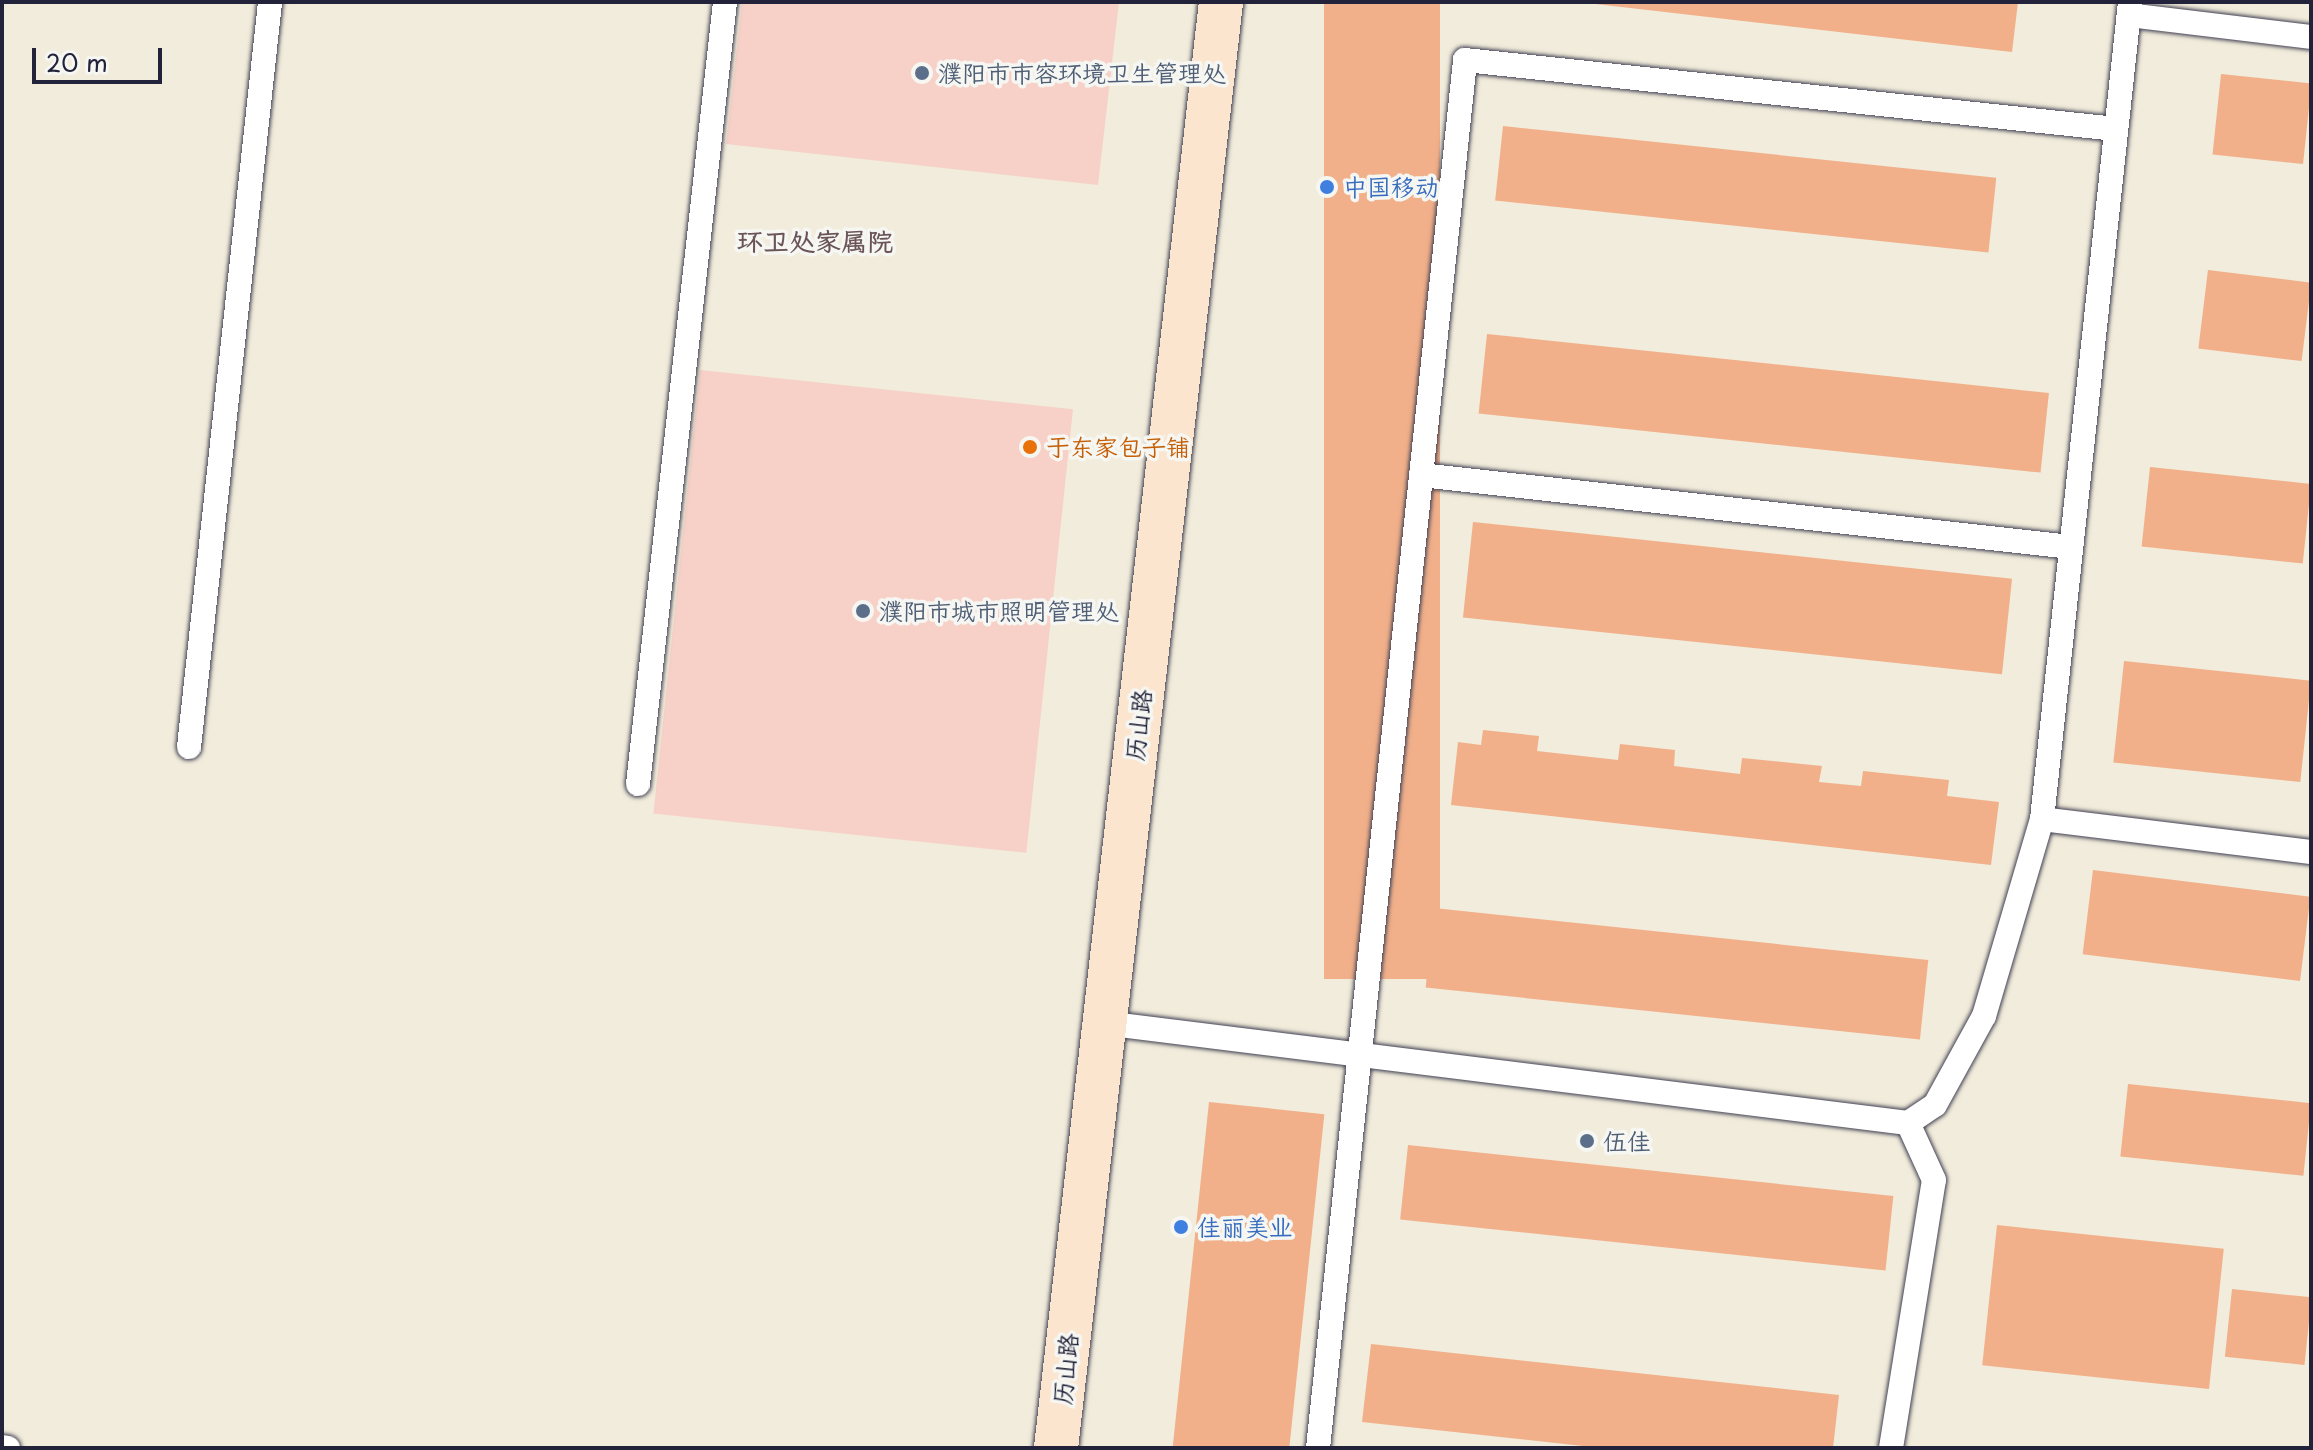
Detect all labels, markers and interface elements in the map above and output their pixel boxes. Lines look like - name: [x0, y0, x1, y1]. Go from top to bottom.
- scale bar: [36, 32, 166, 82]
- text: 20 m: [46, 44, 108, 80]
- place label: 濮阳市市容环境卫生管理处: [938, 59, 1226, 87]
- marker: 濮阳市市容环境卫生管理处: [913, 64, 931, 82]
- place label: 中国移动: [1343, 173, 1439, 201]
- marker: 中国移动: [1318, 178, 1336, 196]
- district label: 环卫处家属院: [737, 225, 893, 257]
- place label: 于东家包子铺: [1046, 433, 1190, 461]
- marker: 于东家包子铺: [1021, 438, 1039, 456]
- place label: 濮阳市城市照明管理处: [879, 597, 1119, 625]
- marker: 濮阳市城市照明管理处: [854, 602, 872, 620]
- street label: 历山路: [1119, 688, 1157, 762]
- place label: 伍佳: [1603, 1127, 1651, 1155]
- marker: 伍佳: [1578, 1132, 1596, 1150]
- place label: 佳丽美业: [1197, 1213, 1293, 1241]
- marker: 佳丽美业: [1172, 1218, 1190, 1236]
- street label: 历山路: [1047, 1332, 1083, 1406]

